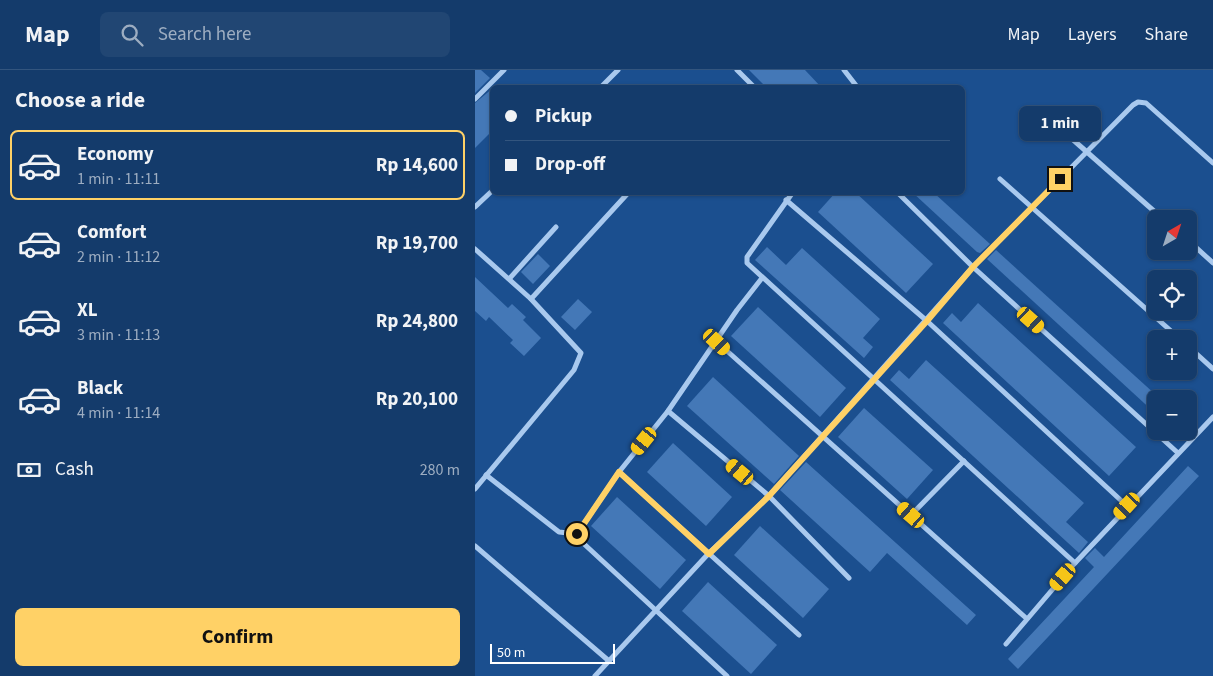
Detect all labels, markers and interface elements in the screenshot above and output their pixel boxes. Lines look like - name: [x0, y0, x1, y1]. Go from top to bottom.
- search box: [100, 12, 450, 57]
- text: Map: [25, 17, 70, 52]
- icon: search: [118, 21, 146, 49]
- text: Search here: [158, 21, 251, 48]
- text: Map: [1008, 22, 1040, 47]
- text: Layers: [1068, 22, 1117, 47]
- text: Share: [1145, 22, 1188, 47]
- text: Choose a ride: [15, 84, 145, 116]
- text: Pickup: [535, 103, 592, 130]
- callout: 1 min: [1019, 106, 1101, 142]
- text: 1 min: [1041, 112, 1079, 134]
- text: Economy: [77, 141, 154, 168]
- icon: car: [17, 143, 62, 188]
- text: Drop-off: [535, 151, 605, 178]
- text: Rp 14,600: [376, 152, 458, 179]
- text: 1 min · 11:11: [77, 168, 160, 190]
- route end: [1049, 168, 1071, 190]
- north arrow: [1147, 210, 1197, 260]
- map controls: [1147, 210, 1197, 440]
- text: Comfort: [77, 219, 147, 246]
- icon: car: [17, 221, 62, 266]
- text: Rp 19,700: [376, 230, 458, 257]
- text: 2 min · 11:12: [77, 246, 160, 268]
- button: locate: [1147, 270, 1197, 320]
- text: XL: [77, 297, 98, 324]
- icon: car: [17, 299, 62, 344]
- car: [1014, 304, 1047, 336]
- text: Rp 24,800: [376, 308, 458, 335]
- text: 3 min · 11:13: [77, 324, 160, 346]
- car: [700, 326, 733, 358]
- button: +: [1147, 330, 1197, 380]
- text: Black: [77, 375, 123, 402]
- icon: car: [17, 377, 62, 422]
- text: Rp 20,100: [376, 386, 458, 413]
- button: −: [1147, 390, 1197, 440]
- text: 4 min · 11:14: [77, 402, 160, 424]
- car: [628, 425, 659, 457]
- icon: cash: [15, 456, 43, 484]
- text: Cash: [55, 456, 94, 483]
- car: [723, 457, 756, 487]
- text: 280 m: [420, 459, 460, 481]
- car: [1111, 490, 1142, 522]
- car: [894, 499, 927, 531]
- route start: [566, 523, 588, 545]
- car: [1047, 561, 1078, 593]
- button: Confirm: [15, 608, 460, 666]
- scale bar: [490, 641, 615, 664]
- text: 50 m: [497, 643, 525, 663]

